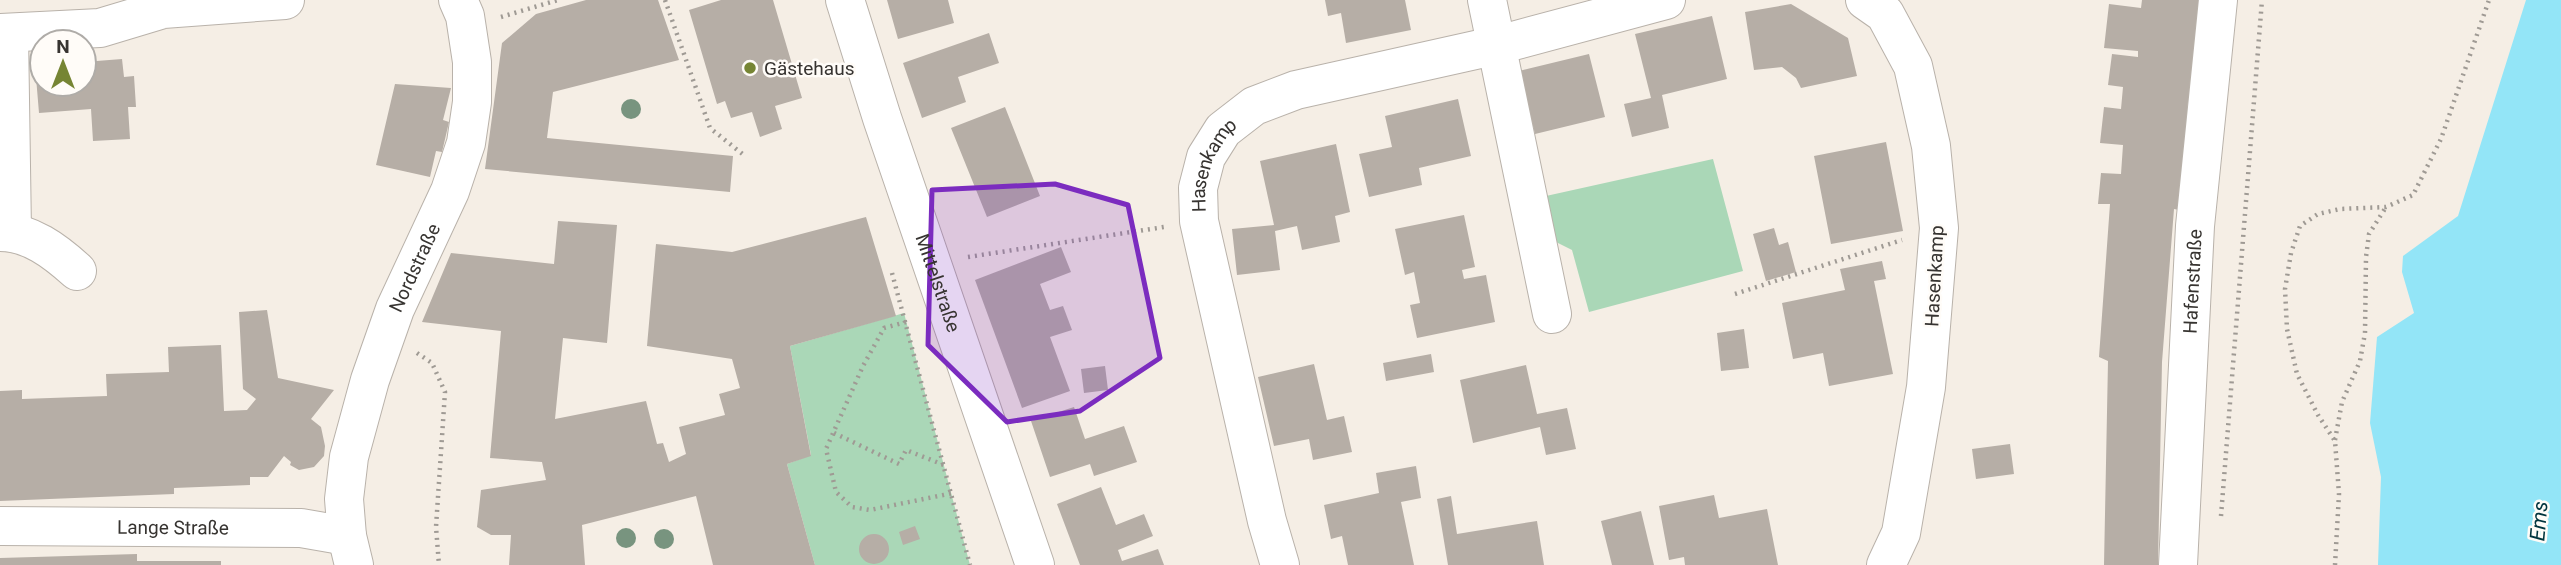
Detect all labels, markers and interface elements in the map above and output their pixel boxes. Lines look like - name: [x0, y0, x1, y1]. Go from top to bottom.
- north arrow: [28, 28, 98, 98]
- text: N: [56, 35, 70, 58]
- place label: Gästehaus: [764, 57, 854, 80]
- marker: Gästehaus: [742, 60, 758, 76]
- street label: Hasenkamp: [1187, 113, 1241, 213]
- street label: Nordstraße: [384, 220, 445, 316]
- street label: Hasenkamp: [1920, 225, 1949, 327]
- street label: Hafenstraße: [2179, 229, 2207, 334]
- street label: Mittelstraße: [911, 231, 965, 335]
- water label: Ems: [2525, 500, 2553, 542]
- street label: Lange Straße: [117, 516, 229, 540]

